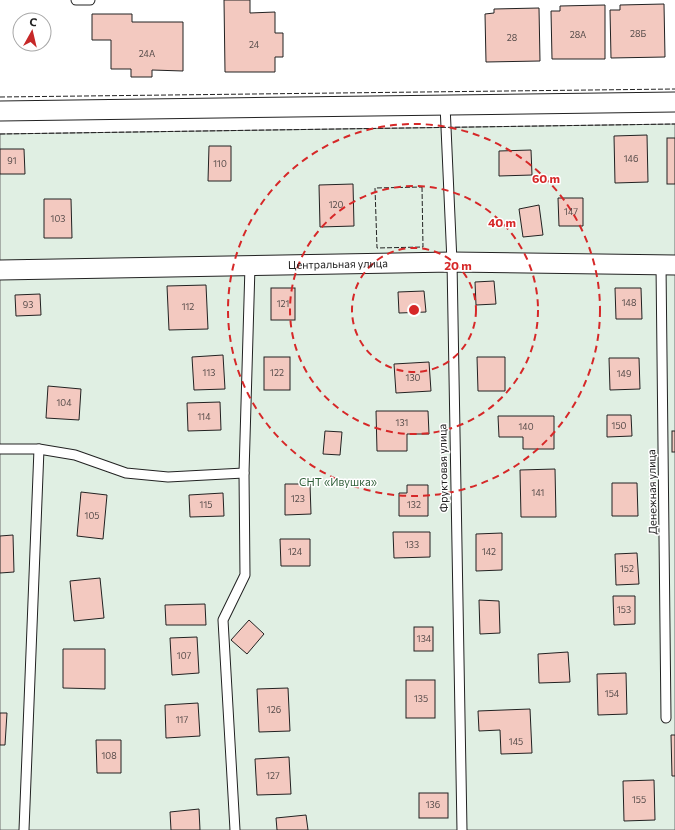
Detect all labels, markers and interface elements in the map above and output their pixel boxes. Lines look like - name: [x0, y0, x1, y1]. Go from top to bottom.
- north arrow: [12, 12, 52, 52]
- text: С: [29, 15, 39, 29]
- house number: 28Б: [630, 28, 646, 39]
- house number: 28А: [570, 29, 586, 40]
- house number: 28: [507, 32, 517, 43]
- house number: 24: [249, 39, 260, 50]
- house number: 24А: [139, 48, 155, 59]
- house number: 146: [624, 153, 638, 164]
- house number: 91: [7, 155, 17, 166]
- house number: 110: [213, 158, 227, 169]
- text: 60 m: [532, 171, 560, 185]
- house number: 120: [329, 199, 343, 210]
- house number: 147: [564, 206, 578, 217]
- house number: 103: [51, 213, 65, 224]
- text: 40 m: [488, 215, 516, 229]
- street label: Центральная улица: [288, 256, 388, 271]
- text: 20 m: [444, 258, 472, 272]
- house number: 148: [622, 297, 636, 308]
- house number: 121: [277, 298, 289, 309]
- house number: 93: [23, 299, 33, 310]
- house number: 112: [182, 301, 194, 312]
- centre of rings: [407, 303, 421, 317]
- house number: 113: [203, 367, 215, 378]
- house number: 122: [270, 367, 284, 378]
- house number: 149: [617, 368, 631, 379]
- house number: 130: [406, 372, 421, 383]
- house number: 104: [56, 397, 72, 408]
- house number: 114: [197, 411, 211, 422]
- house number: 131: [396, 417, 408, 428]
- house number: 150: [612, 420, 627, 431]
- house number: 140: [518, 421, 534, 432]
- street label: Фруктовая улица: [435, 424, 450, 512]
- street label: Денежная улица: [644, 449, 659, 535]
- park label: СНТ «Ивушка»: [299, 475, 377, 488]
- house number: 141: [532, 487, 544, 498]
- house number: 123: [291, 493, 305, 504]
- house number: 115: [200, 499, 212, 510]
- house number: 132: [407, 499, 421, 510]
- house number: 105: [85, 510, 99, 521]
- house number: 133: [405, 539, 419, 550]
- house number: 124: [288, 546, 303, 557]
- house number: 142: [482, 546, 496, 557]
- house number: 152: [620, 563, 634, 574]
- house number: 153: [617, 604, 631, 615]
- house number: 134: [417, 633, 432, 644]
- house number: 107: [177, 650, 191, 661]
- house number: 154: [605, 688, 620, 699]
- house number: 135: [414, 693, 428, 704]
- house number: 126: [267, 704, 281, 715]
- house number: 117: [176, 714, 188, 725]
- house number: 145: [509, 736, 523, 747]
- house number: 108: [101, 750, 117, 761]
- house number: 127: [266, 770, 280, 781]
- house number: 155: [632, 794, 646, 805]
- house number: 136: [426, 799, 440, 810]

